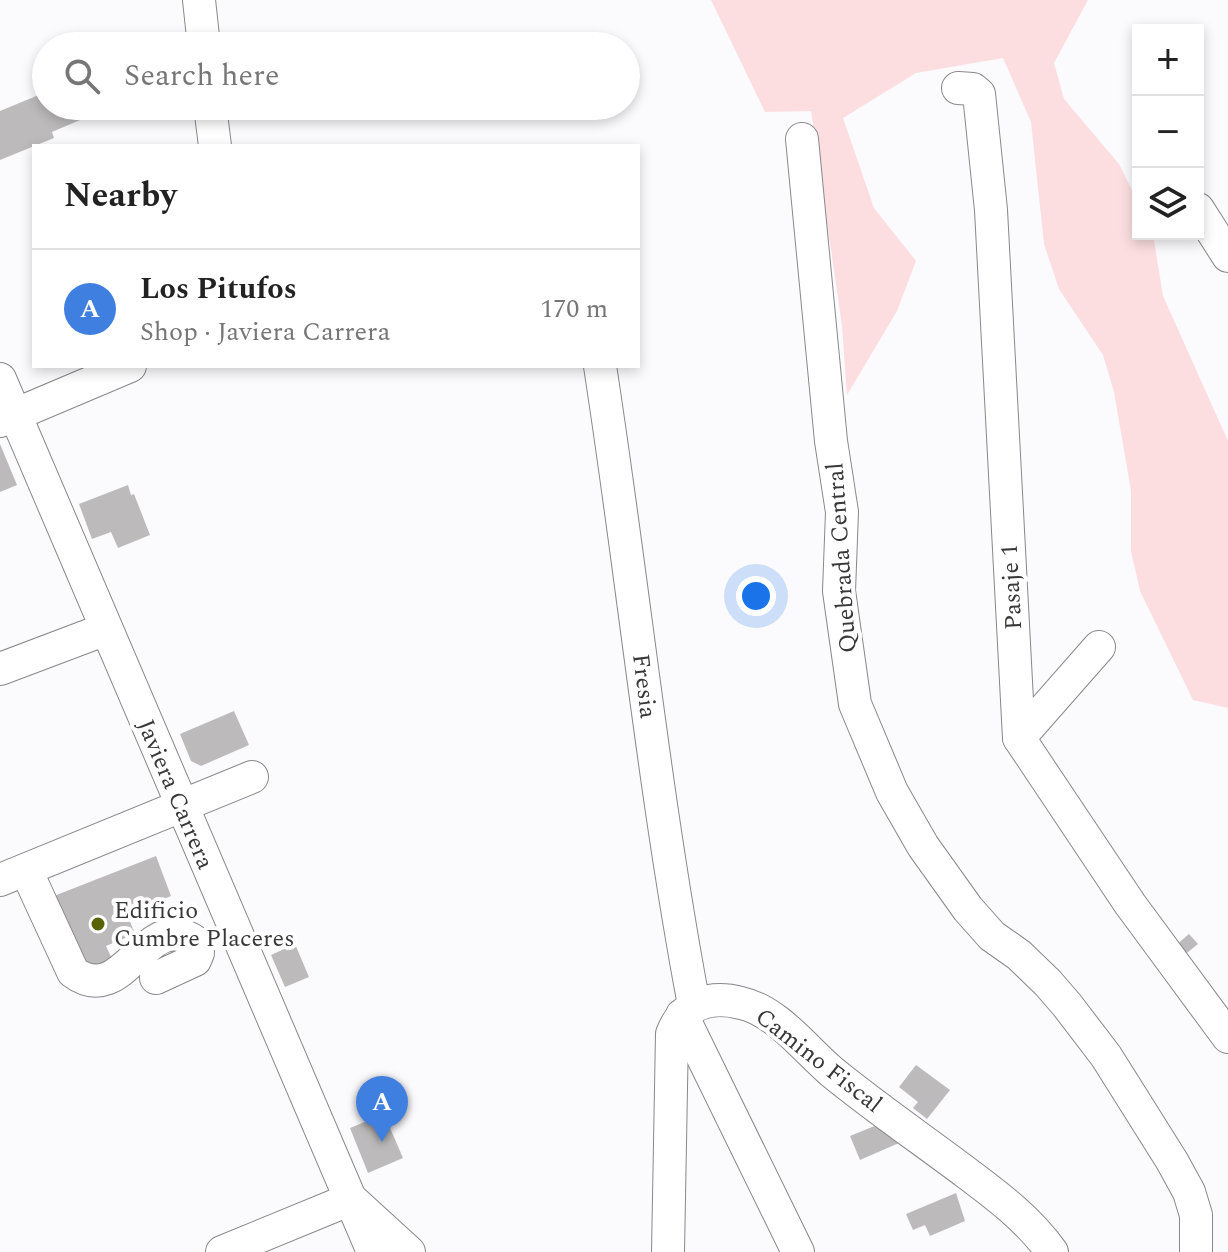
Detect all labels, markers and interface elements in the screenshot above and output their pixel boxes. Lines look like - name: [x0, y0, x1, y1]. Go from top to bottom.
- map controls: [1132, 24, 1204, 240]
- button: +: [1132, 24, 1204, 96]
- search box: [32, 32, 640, 120]
- text: Search here: [124, 53, 280, 99]
- icon: search: [60, 54, 104, 98]
- button: −: [1132, 96, 1204, 168]
- button: layers: [1132, 168, 1204, 240]
- text: Nearby: [64, 170, 177, 222]
- text: Los Pitufos: [140, 266, 297, 312]
- text: A: [80, 289, 100, 329]
- text: 170 m: [540, 289, 608, 329]
- text: Shop · Javiera Carrera: [140, 312, 390, 352]
- street label: Quebrada Central: [817, 462, 867, 654]
- street label: Pasaje 1: [992, 543, 1032, 631]
- your location: [736, 576, 776, 616]
- street label: Fresia: [622, 652, 666, 721]
- street label: Javiera Carrera: [127, 714, 223, 875]
- place label: Edificio Cumbre Placeres: [114, 893, 295, 957]
- marker: Edificio Cumbre Placeres: [89, 915, 107, 933]
- street label: Camino Fiscal: [747, 1000, 890, 1122]
- pin: A: [356, 1076, 408, 1142]

